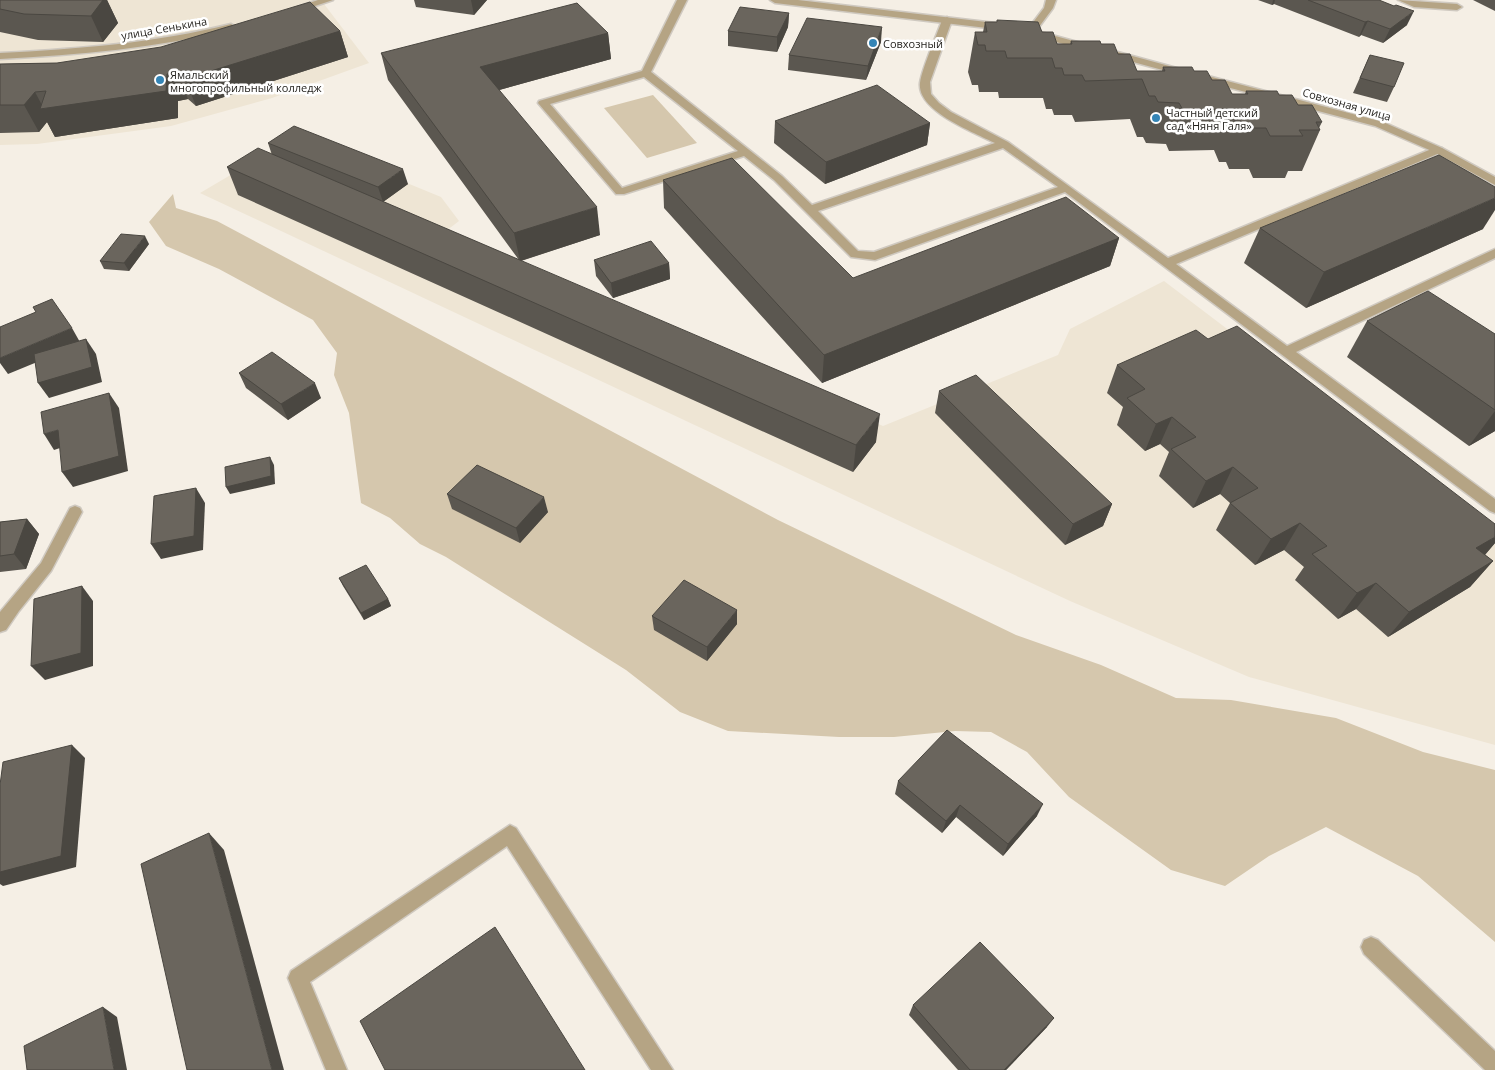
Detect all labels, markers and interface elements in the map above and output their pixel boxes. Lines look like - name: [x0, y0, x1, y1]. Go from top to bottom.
- street label: улица Сенькина: [120, 13, 208, 43]
- place label: Совхозный: [883, 36, 943, 51]
- marker: Совхозный: [867, 37, 879, 49]
- place label: Ямальский многопрофильный колледж: [170, 67, 322, 95]
- marker: Ямальский многопрофильный колледж: [154, 74, 166, 86]
- street label: Совхозная улица: [1301, 84, 1393, 124]
- place label: Частный детский сад «Няня Галя»: [1166, 105, 1258, 133]
- marker: Частный детский сад «Няня Галя»: [1150, 112, 1162, 124]

